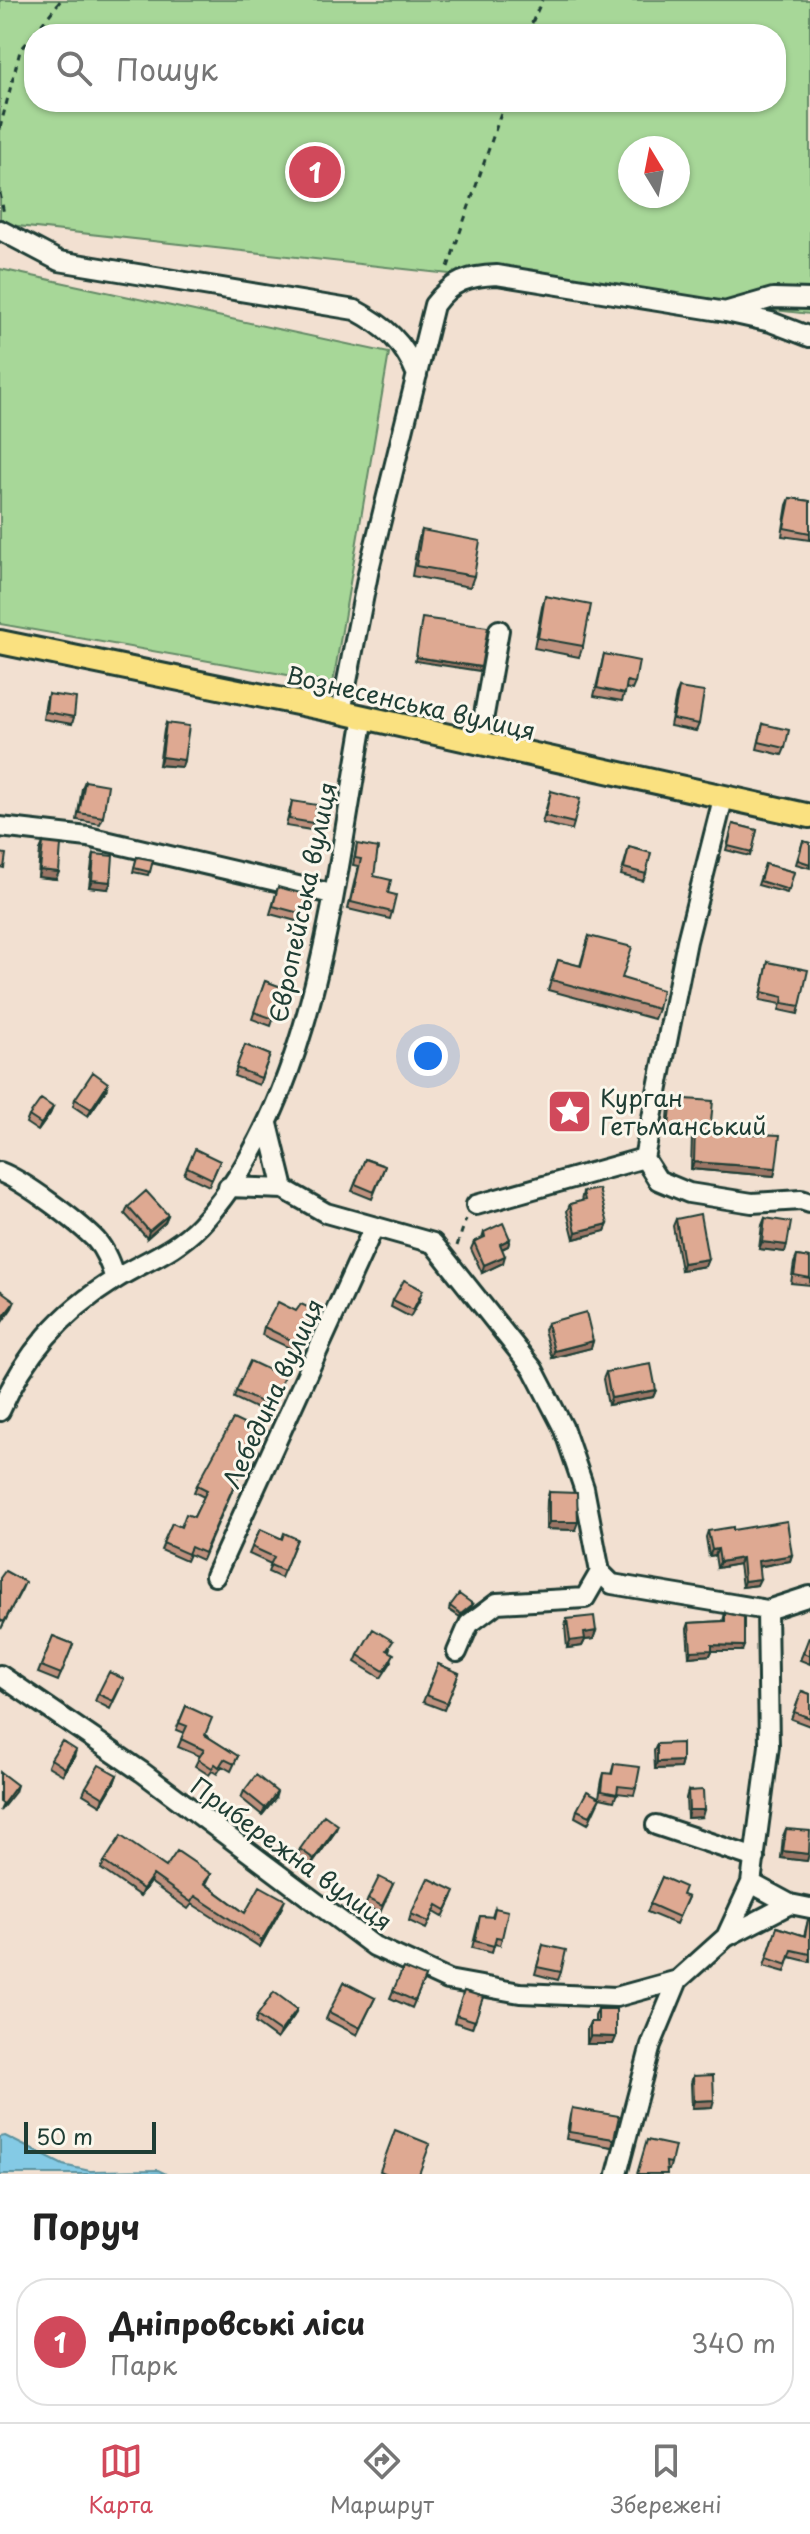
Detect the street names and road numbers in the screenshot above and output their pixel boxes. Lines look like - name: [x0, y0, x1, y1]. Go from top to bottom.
- street label: Вознесенська вулиця: [283, 656, 539, 748]
- street label: Європейська вулиця: [259, 778, 345, 1026]
- street label: Лебедина вулиця: [212, 1292, 332, 1494]
- street label: Прибережна вулиця: [184, 1767, 400, 1939]

